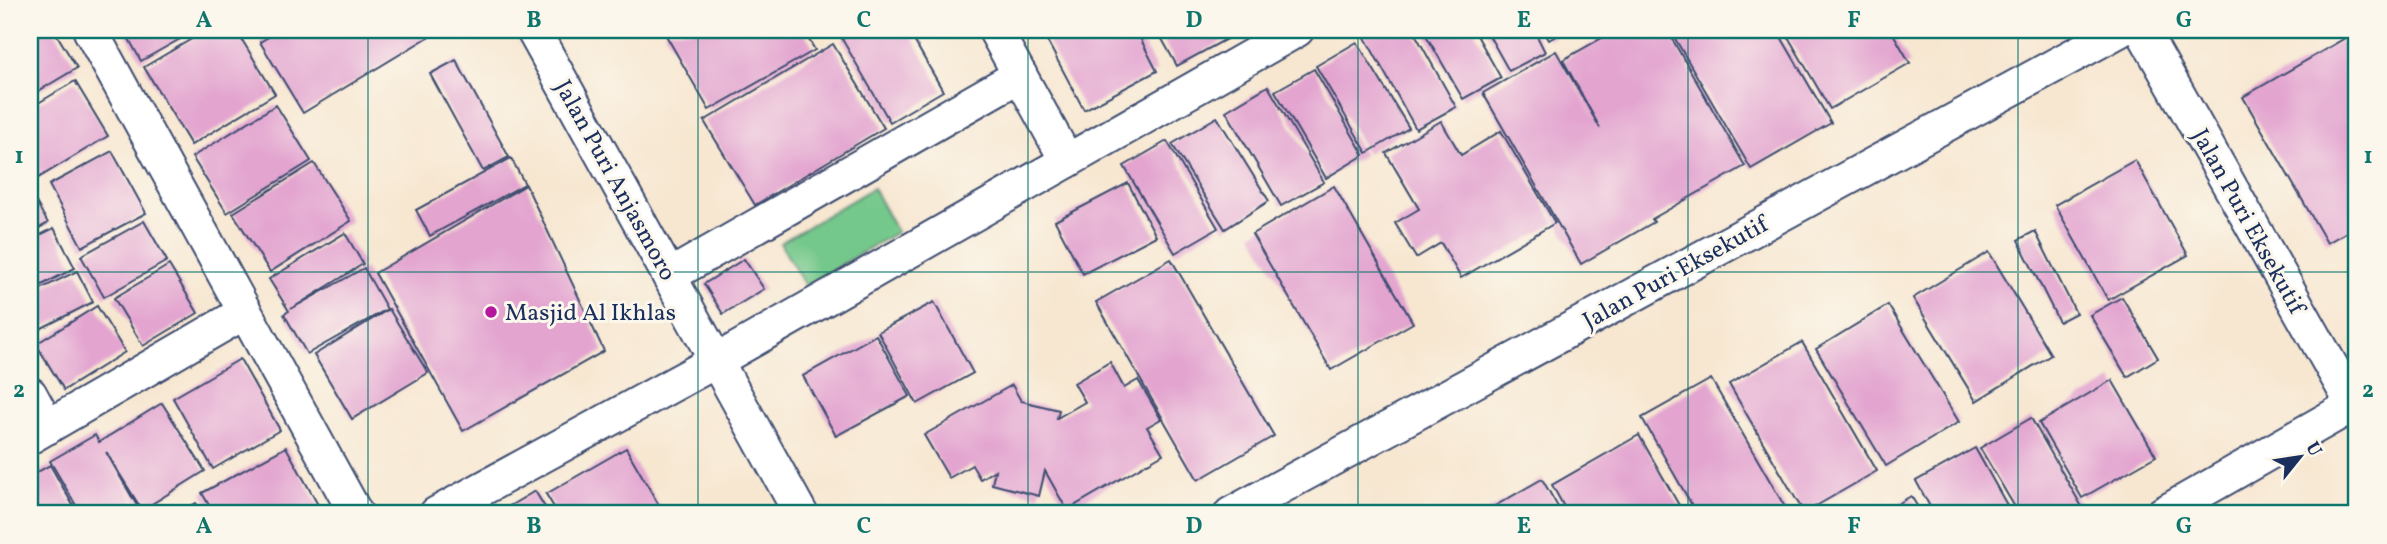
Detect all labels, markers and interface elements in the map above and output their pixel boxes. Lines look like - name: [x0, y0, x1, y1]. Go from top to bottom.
- text: A: [196, 5, 212, 37]
- text: B: [526, 5, 542, 37]
- text: C: [857, 5, 871, 37]
- text: D: [1186, 5, 1203, 37]
- text: E: [1517, 5, 1531, 37]
- text: F: [1847, 5, 1861, 37]
- text: G: [2176, 5, 2192, 37]
- street label: Jalan Puri Anjasmoro: [545, 74, 684, 287]
- street label: Jalan Puri Eksekutif: [2182, 123, 2314, 323]
- text: 1: [14, 141, 24, 173]
- text: 1: [2363, 141, 2373, 173]
- street label: Jalan Puri Eksekutif: [1577, 207, 1777, 339]
- place label: Masjid Al Ikhlas: [505, 297, 676, 331]
- marker: Masjid Al Ikhlas: [483, 304, 499, 320]
- text: 2: [13, 375, 25, 407]
- text: 2: [2362, 375, 2374, 407]
- north arrow: [2264, 421, 2334, 491]
- text: U: [2298, 437, 2328, 462]
- text: A: [196, 511, 212, 543]
- text: B: [526, 511, 542, 543]
- text: C: [857, 511, 871, 543]
- text: D: [1186, 511, 1203, 543]
- text: E: [1517, 511, 1531, 543]
- text: F: [1847, 511, 1861, 543]
- text: G: [2176, 511, 2192, 543]

